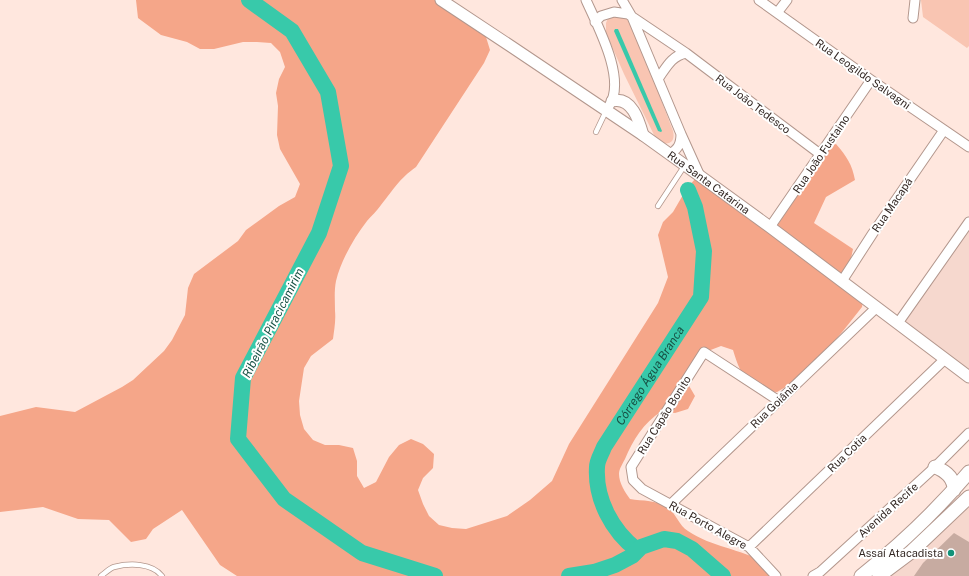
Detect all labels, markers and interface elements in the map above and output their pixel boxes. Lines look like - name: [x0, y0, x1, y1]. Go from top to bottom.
- street label: Rua Leogildo Salvagni: [813, 37, 913, 111]
- street label: Rua João Tedesco: [713, 72, 793, 136]
- street label: Rua João Fustaino: [790, 113, 852, 195]
- street label: Rua Santa Catarina: [665, 149, 752, 216]
- street label: Rua Macapá: [869, 176, 915, 234]
- water label: Ribeirão Piracicamirim: [239, 266, 307, 380]
- water label: Córrego Água Branca: [613, 324, 687, 428]
- street label: Rua Capão Bonito: [635, 373, 693, 457]
- street label: Rua Goiânia: [748, 380, 800, 430]
- street label: Rua Cotia: [825, 432, 869, 474]
- street label: Avenida Recife: [856, 480, 920, 540]
- street label: Rua Porto Alegre: [667, 499, 749, 551]
- place label: Assaí Atacadista: [858, 547, 943, 559]
- marker: Assaí Atacadista: [946, 548, 956, 558]

